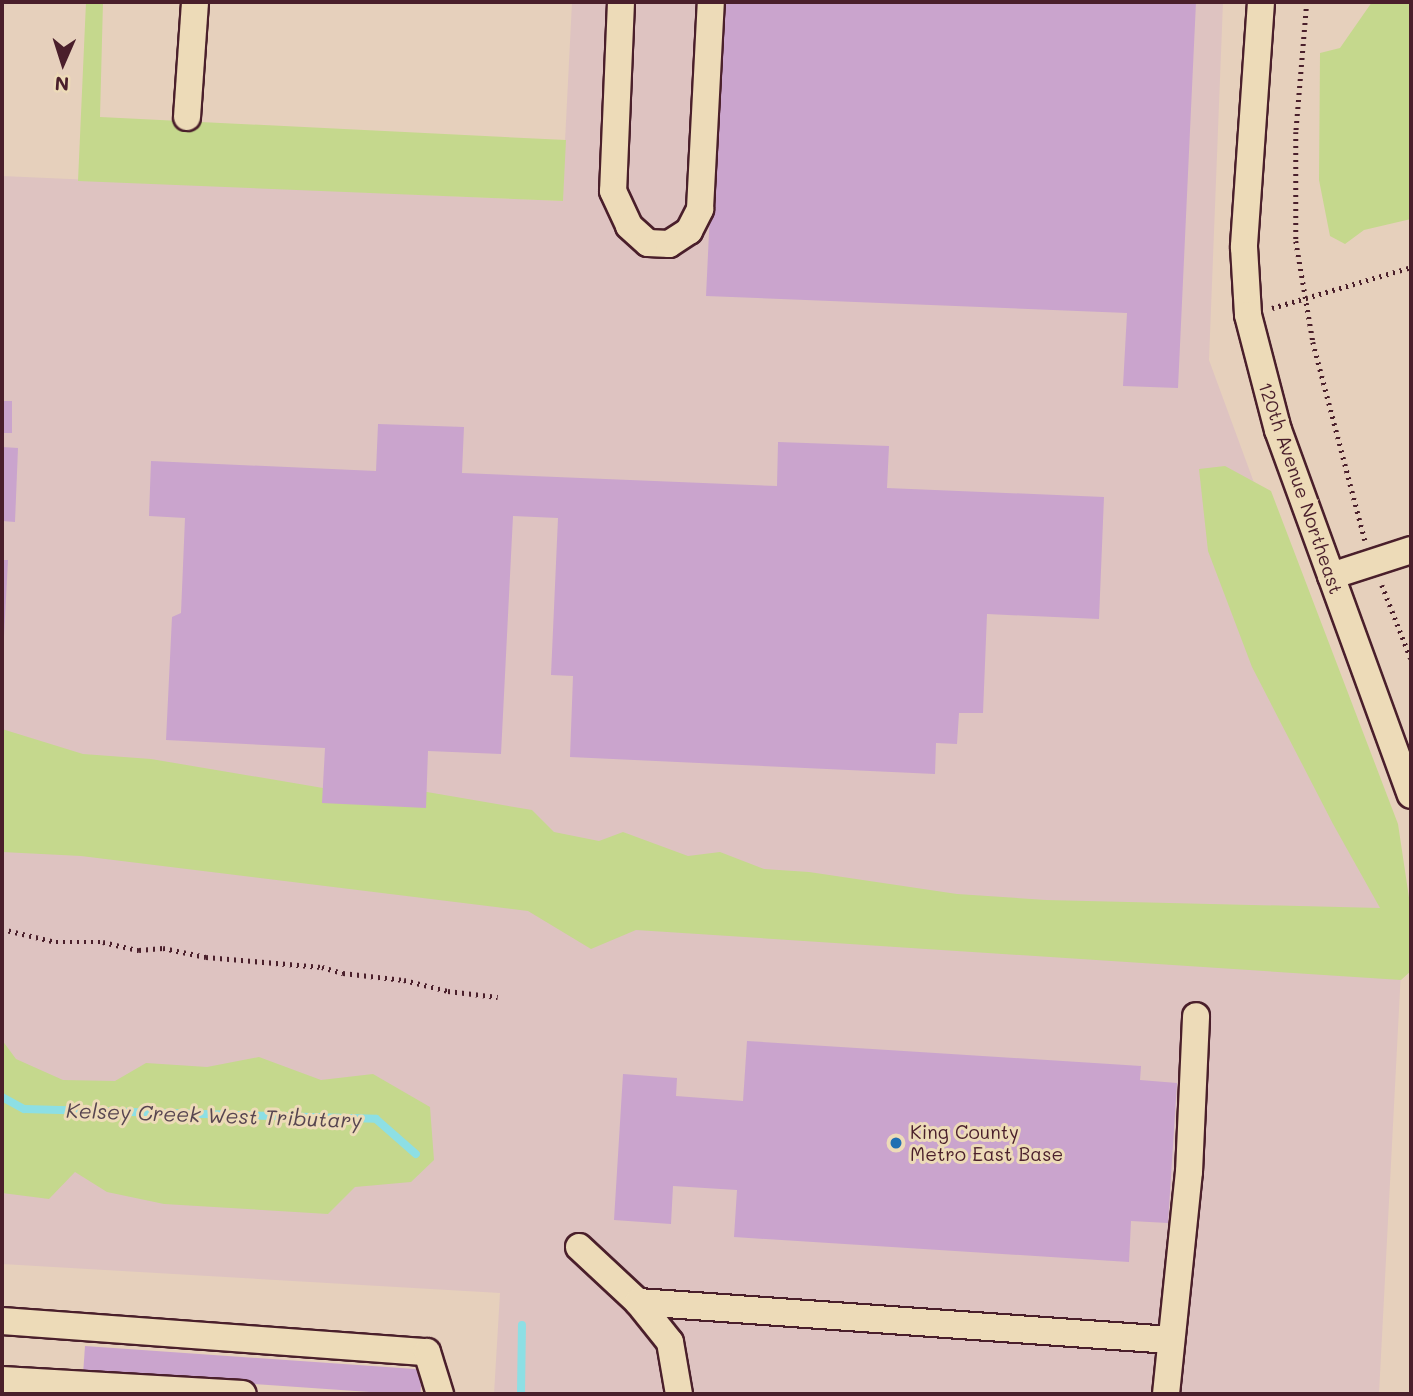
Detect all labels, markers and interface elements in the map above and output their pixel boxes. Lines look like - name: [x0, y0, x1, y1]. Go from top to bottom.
- north arrow: [28, 28, 98, 98]
- text: N: [54, 72, 70, 97]
- street label: 120th Avenue Northeast: [1254, 379, 1348, 597]
- water label: Kelsey Creek West Tributary: [66, 1097, 362, 1133]
- place label: King County Metro East Base: [910, 1121, 1063, 1165]
- marker: King County Metro East Base: [888, 1135, 904, 1151]

